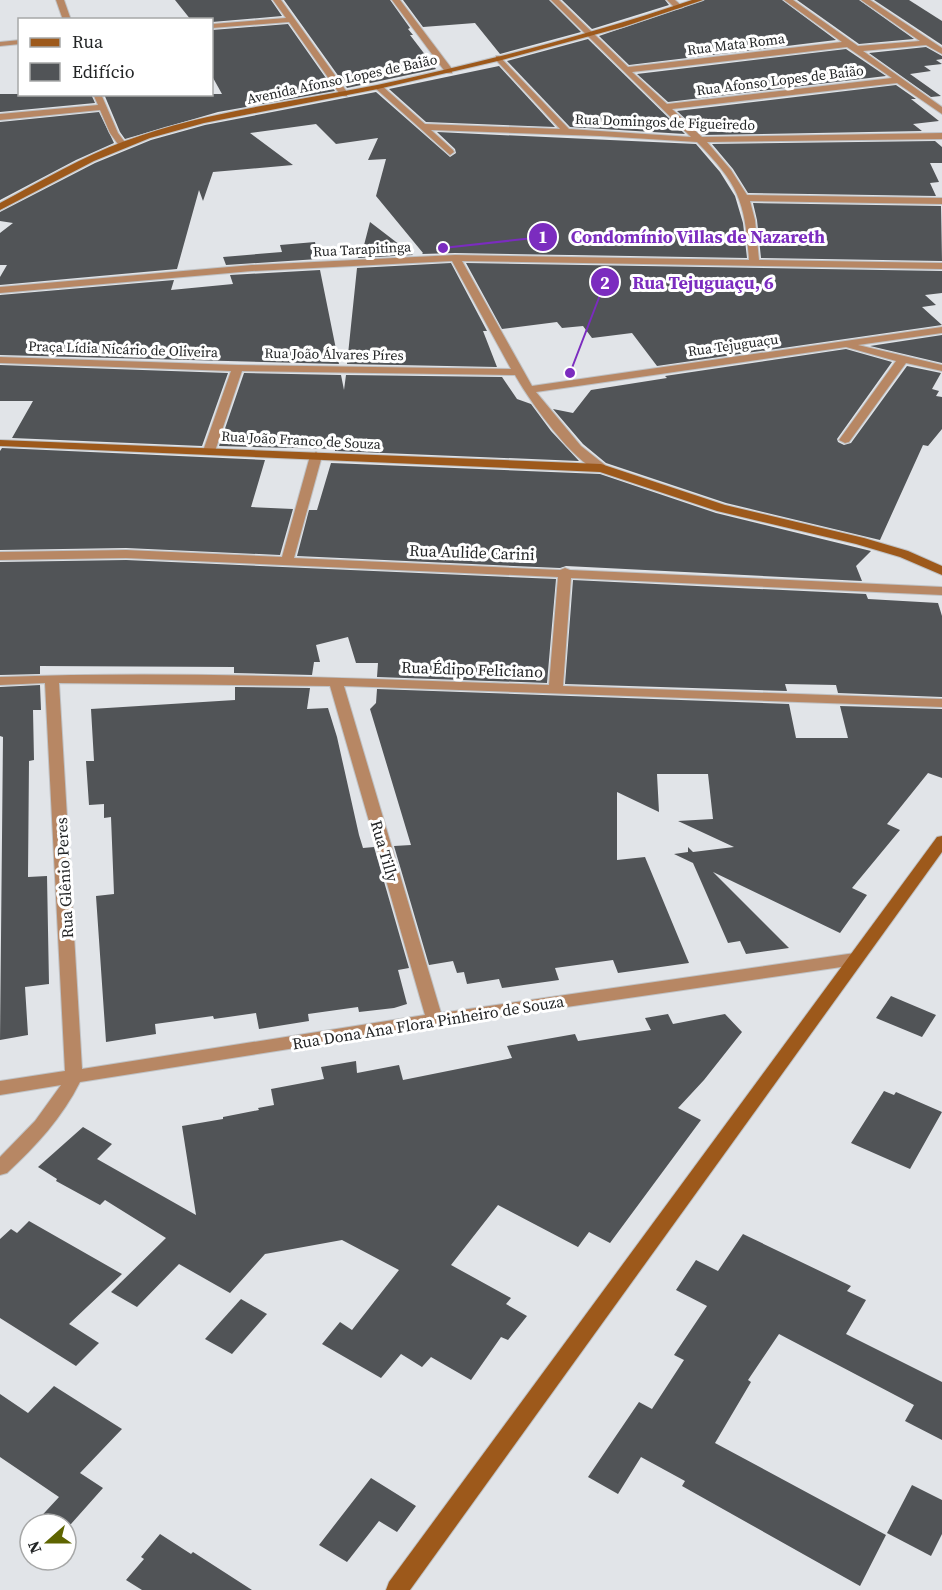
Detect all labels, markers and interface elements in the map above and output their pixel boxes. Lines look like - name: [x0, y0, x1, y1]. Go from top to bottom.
- legend: [18, 18, 213, 96]
- street label: Rua Mata Roma: [686, 28, 787, 60]
- text: Rua: [72, 29, 104, 54]
- street label: Avenida Afonso Lopes de Baião: [245, 49, 439, 109]
- text: Edifício: [72, 59, 135, 84]
- street label: Rua Afonso Lopes de Baião: [695, 60, 865, 100]
- street label: Rua Domingos de Figueiredo: [575, 109, 756, 135]
- callout: Condomínio Villas de Nazareth: [528, 219, 837, 255]
- text: 1: [538, 224, 548, 249]
- text: Condomínio Villas de Nazareth: [571, 224, 825, 249]
- street label: Rua Tarapitinga: [312, 236, 413, 262]
- callout: Rua Tejuguaçu, 6: [590, 264, 786, 300]
- text: 2: [600, 270, 610, 295]
- text: Rua Tejuguaçu, 6: [632, 270, 774, 295]
- street label: Rua Tejuguaçu: [686, 329, 780, 361]
- street label: Praça Lídia Nicário de Oliveira: [28, 336, 219, 362]
- street label: Rua João Álvares Píres: [264, 343, 404, 365]
- street label: Rua João Franco de Souza: [221, 426, 382, 454]
- street label: Rua Aulide Carini: [409, 539, 535, 565]
- street label: Rua Édipo Feliciano: [401, 656, 543, 682]
- street label: Rua Glênio Peres: [50, 817, 78, 939]
- street label: Rua Tilly: [366, 818, 404, 885]
- street label: Rua Dona Ana Flora Pinheiro de Souza: [291, 990, 566, 1054]
- north arrow: [18, 1512, 78, 1572]
- text: N: [22, 1538, 46, 1557]

